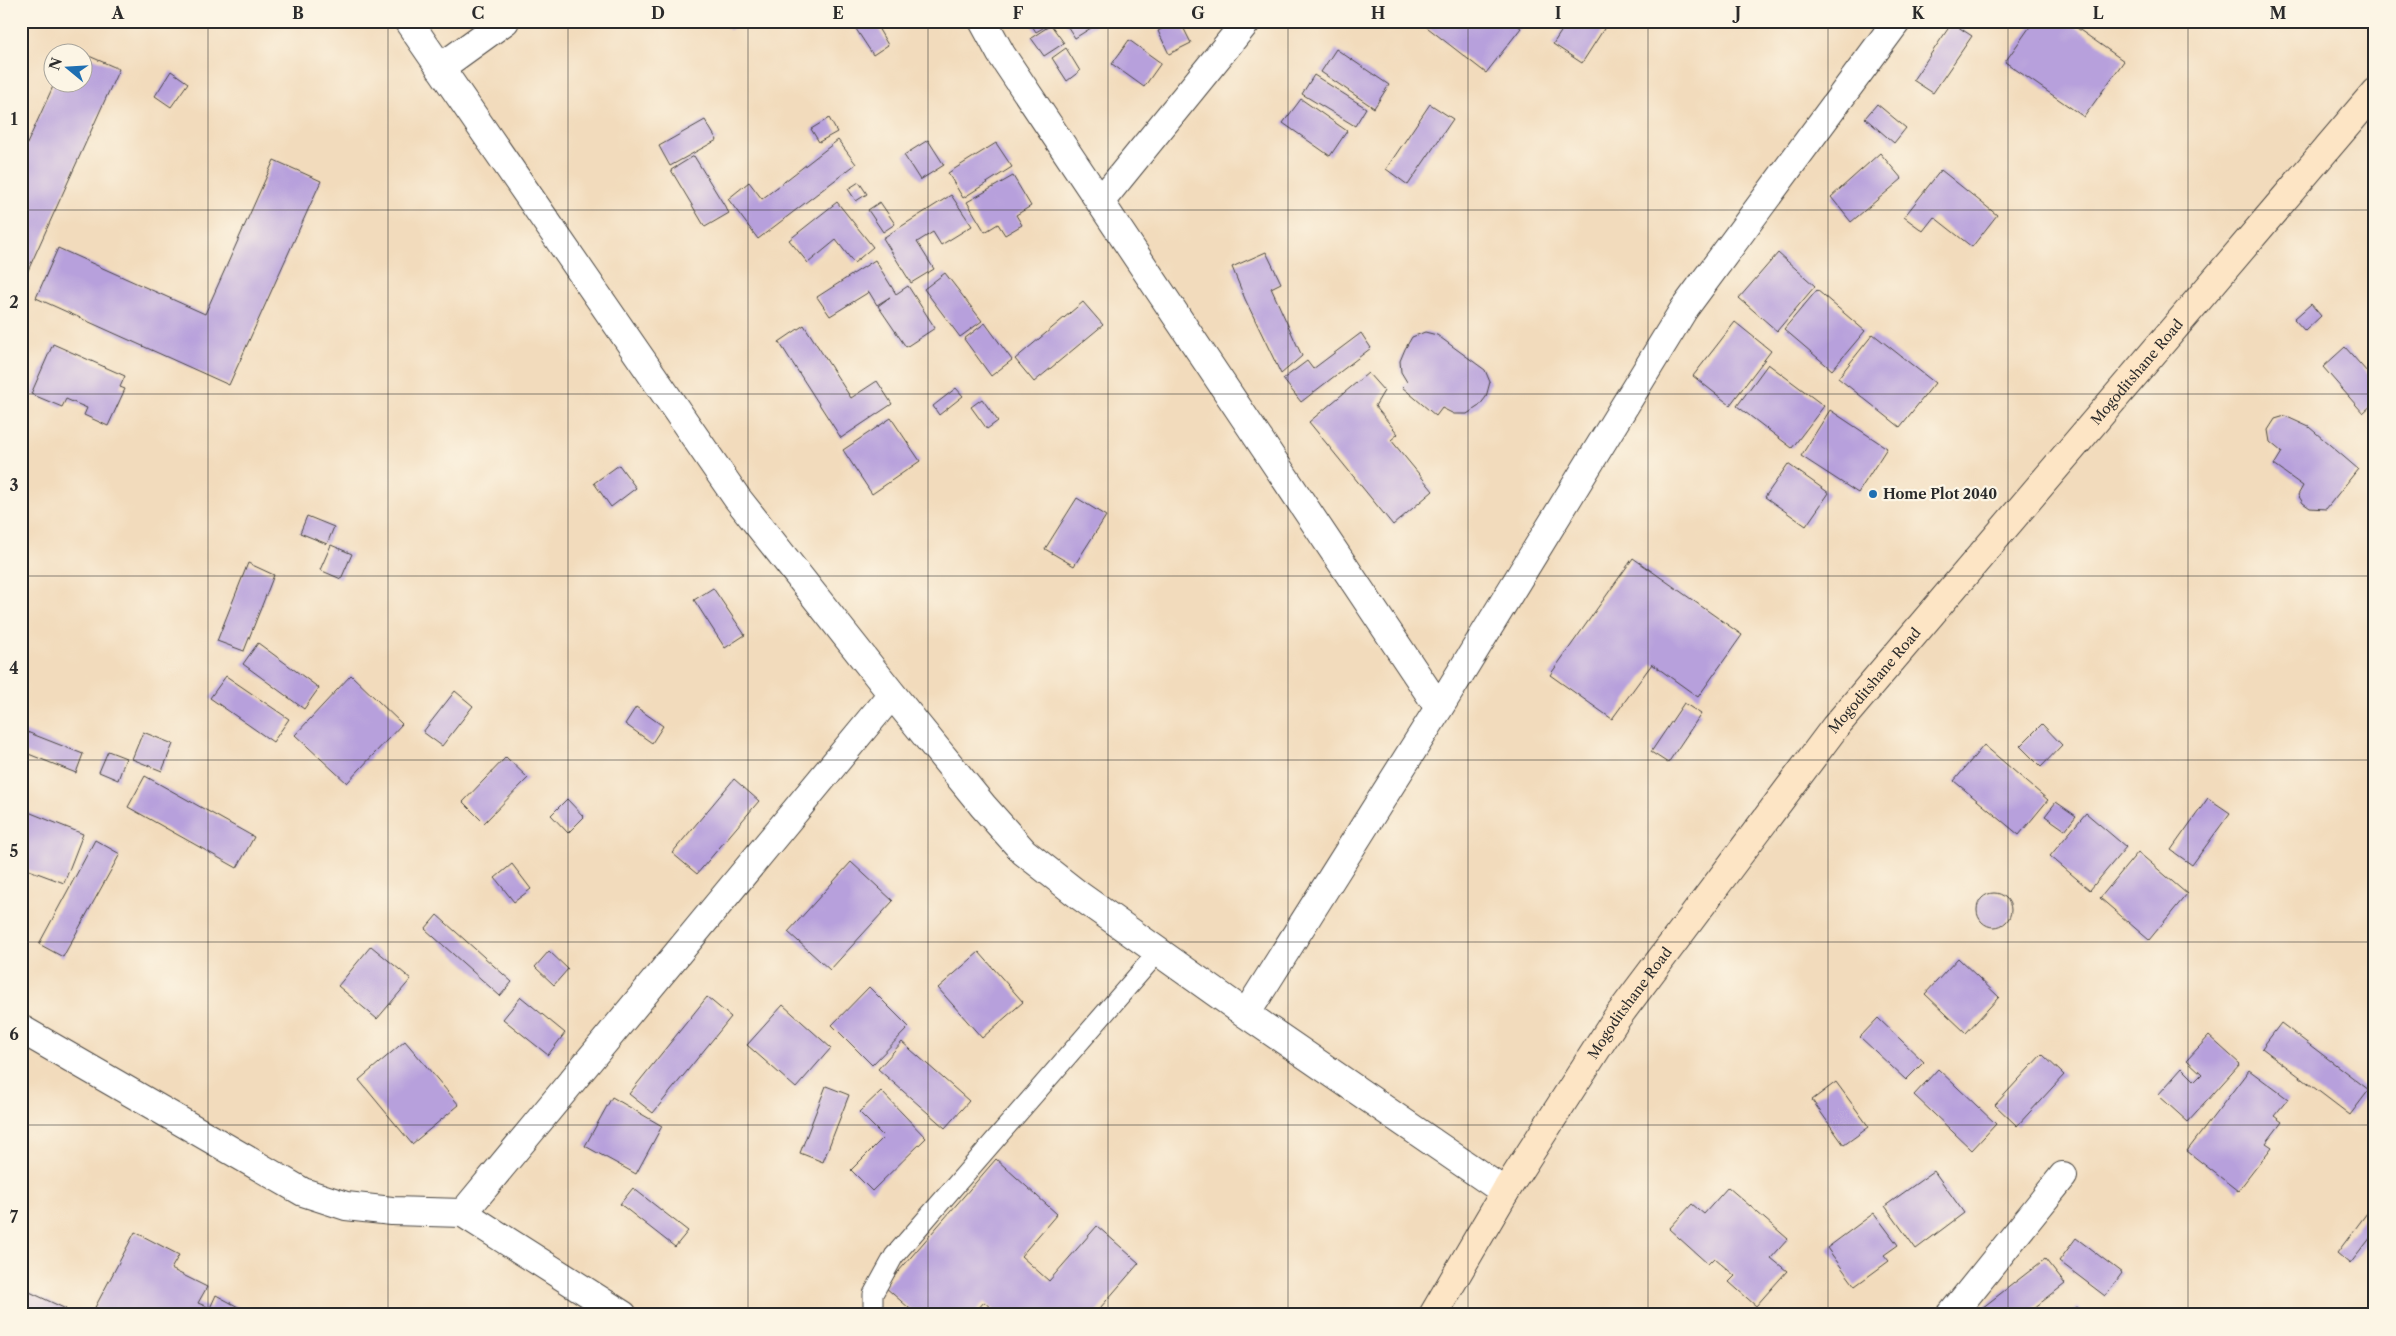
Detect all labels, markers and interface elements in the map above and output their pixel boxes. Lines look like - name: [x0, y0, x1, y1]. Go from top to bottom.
- text: A: [111, 3, 125, 23]
- text: B: [292, 3, 304, 23]
- text: C: [472, 3, 484, 23]
- text: D: [651, 3, 665, 23]
- text: E: [832, 3, 844, 23]
- text: F: [1013, 3, 1024, 23]
- text: G: [1191, 3, 1205, 23]
- text: H: [1371, 3, 1385, 23]
- text: I: [1555, 3, 1562, 23]
- text: J: [1732, 3, 1741, 23]
- text: K: [1912, 3, 1926, 23]
- text: L: [2092, 3, 2104, 23]
- text: M: [2270, 3, 2287, 23]
- north arrow: [42, 42, 92, 92]
- text: N: [45, 55, 66, 73]
- text: 1: [10, 109, 18, 129]
- text: 2: [9, 292, 19, 312]
- street label: Mogoditshane Road: [2087, 315, 2187, 429]
- text: 3: [9, 475, 19, 495]
- place label: Home Plot 2040: [1883, 485, 1997, 503]
- marker: Home Plot 2040: [1867, 488, 1879, 500]
- street label: Mogoditshane Road: [1824, 624, 1925, 737]
- text: 4: [9, 658, 19, 678]
- text: 5: [10, 841, 19, 861]
- street label: Mogoditshane Road: [1584, 943, 1676, 1062]
- text: 6: [9, 1024, 19, 1044]
- text: 7: [10, 1207, 19, 1227]

